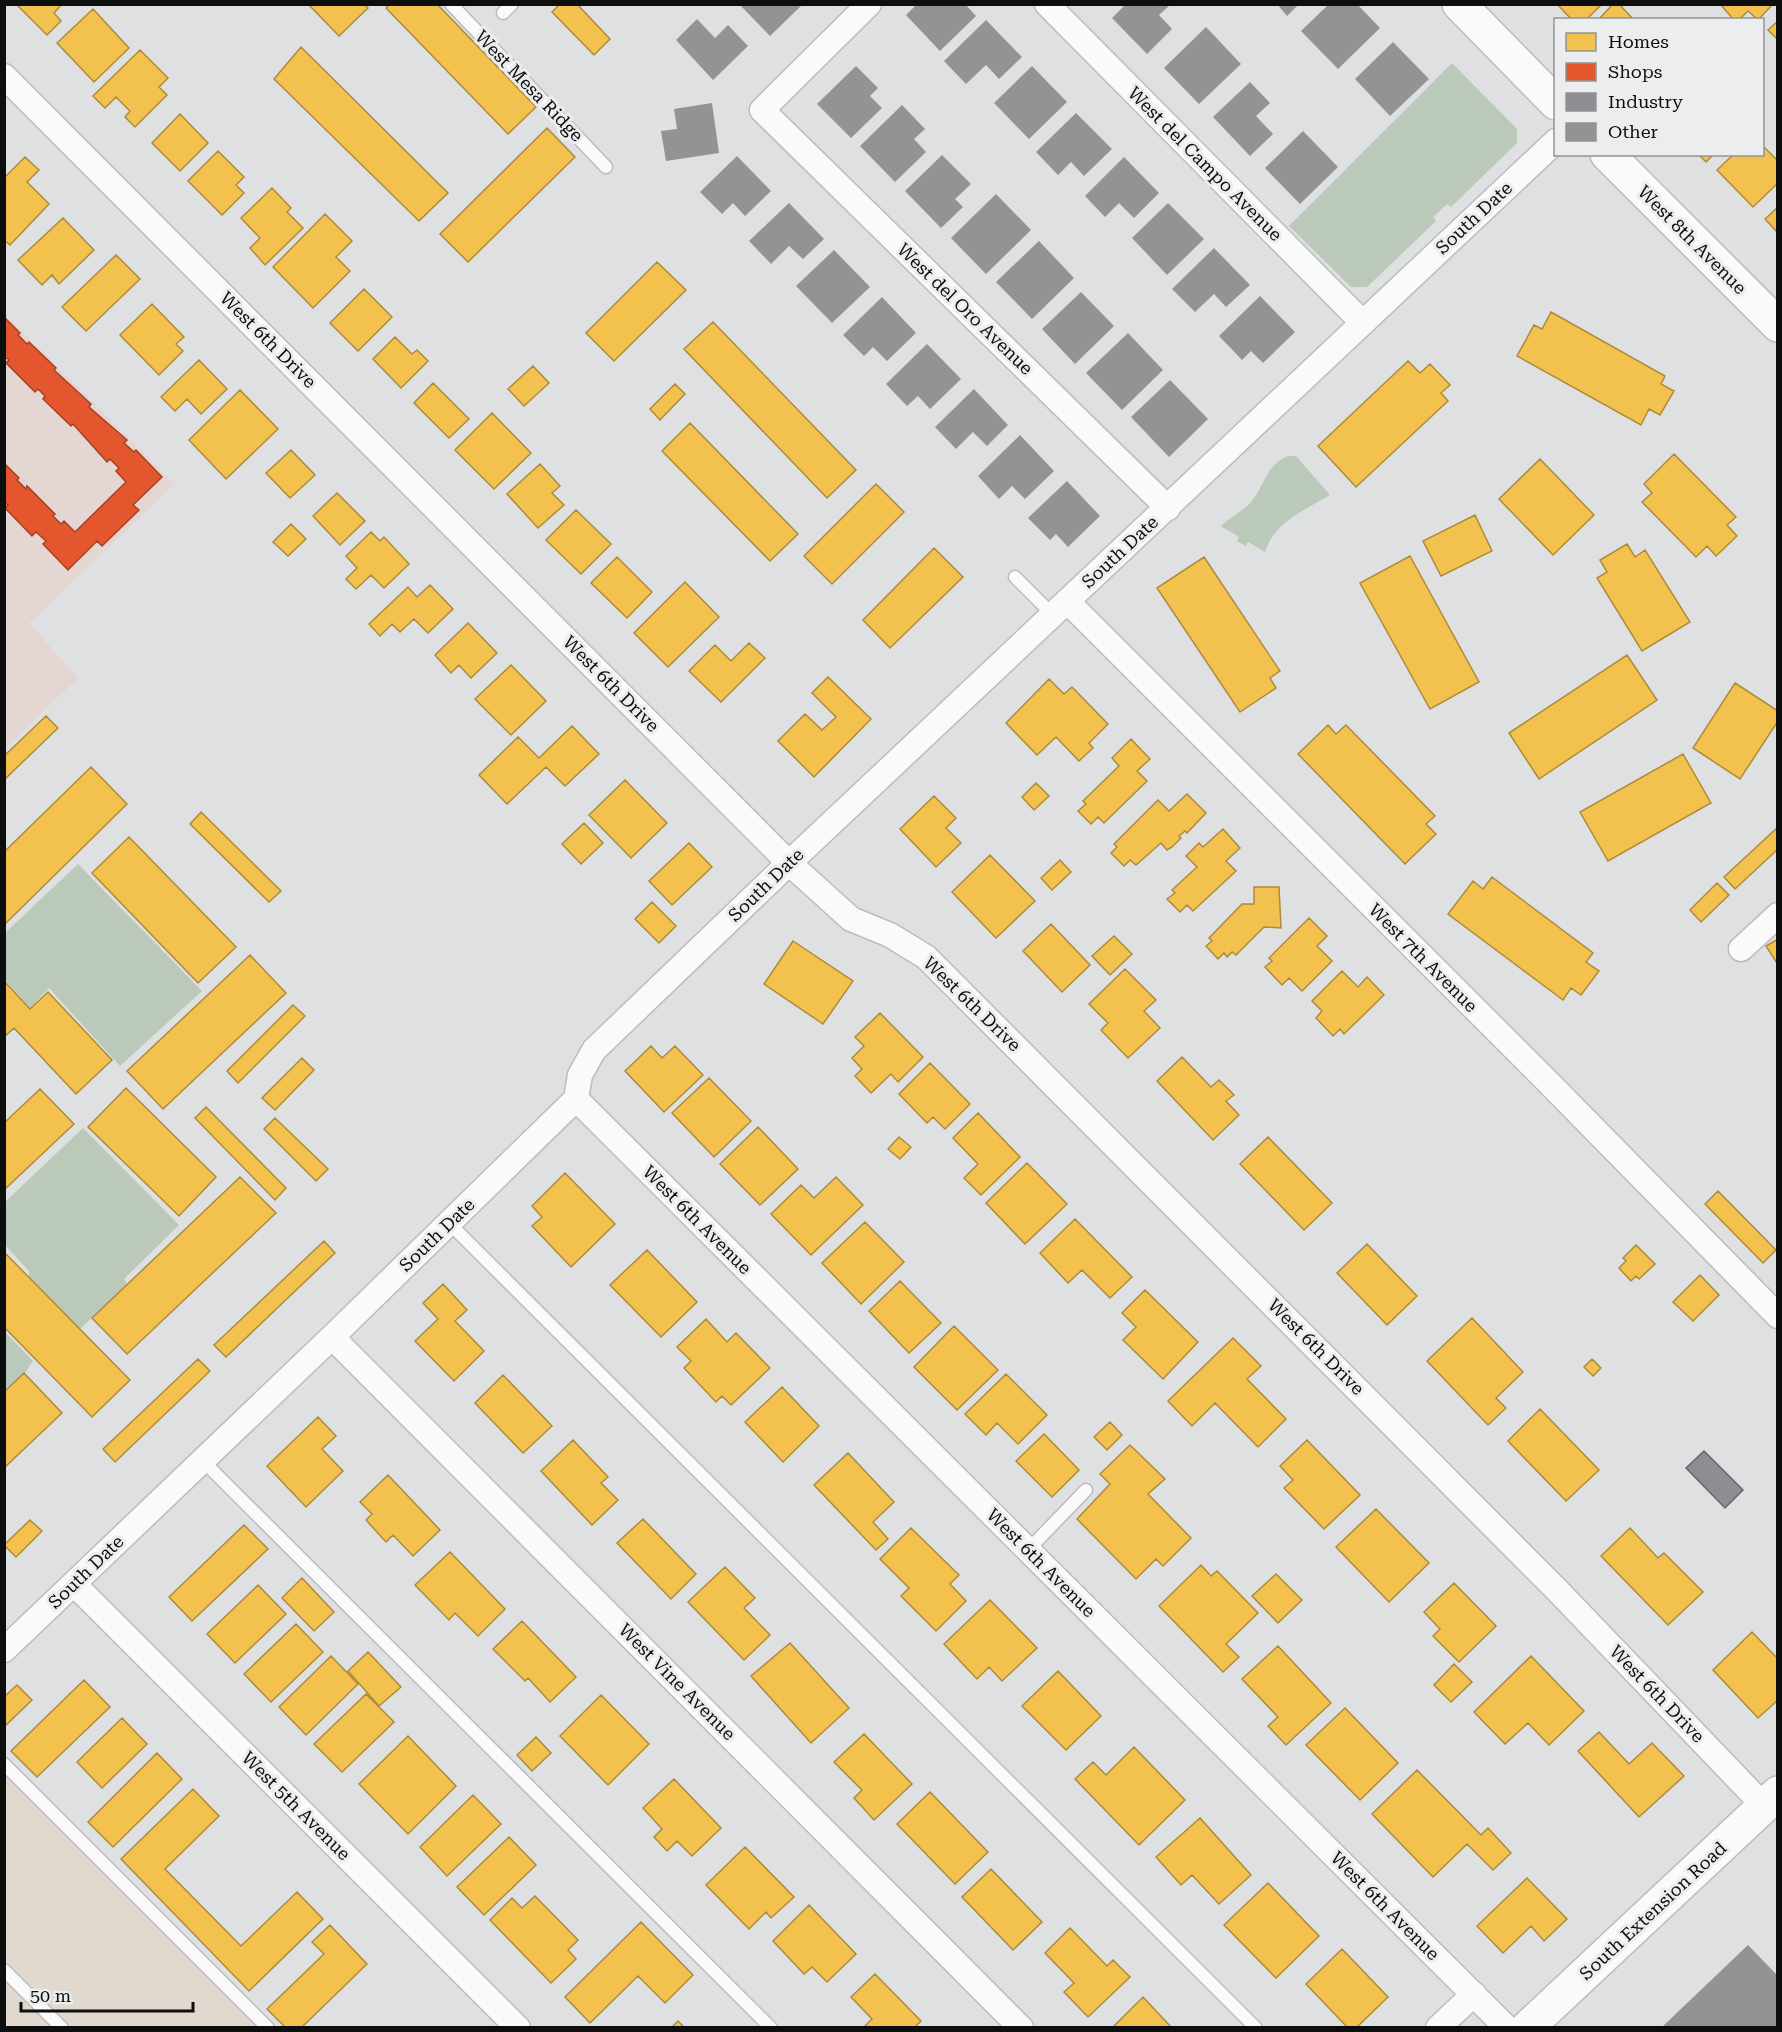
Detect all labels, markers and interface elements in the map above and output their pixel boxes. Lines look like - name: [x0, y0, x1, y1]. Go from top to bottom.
- legend: [1554, 18, 1764, 156]
- street label: West Mesa Ridge: [471, 26, 588, 146]
- text: Homes: [1608, 31, 1669, 52]
- text: Shops: [1608, 61, 1662, 82]
- street label: West del Campo Avenue: [1124, 82, 1287, 245]
- text: Industry: [1608, 91, 1683, 112]
- text: Other: [1608, 121, 1658, 142]
- street label: South Date: [1431, 177, 1516, 258]
- street label: West 8th Avenue: [1634, 181, 1751, 298]
- street label: West del Oro Avenue: [893, 238, 1038, 379]
- street label: West 6th Drive: [216, 287, 321, 392]
- street label: South Date: [1077, 511, 1162, 592]
- street label: West 6th Drive: [559, 631, 664, 736]
- street label: South Date: [724, 843, 808, 926]
- street label: West 7th Avenue: [1365, 899, 1482, 1016]
- street label: West 6th Drive: [919, 952, 1025, 1055]
- street label: West 6th Avenue: [639, 1161, 756, 1278]
- street label: South Date: [395, 1193, 479, 1276]
- street label: West 6th Drive: [1264, 1294, 1369, 1399]
- street label: West 6th Avenue: [983, 1504, 1100, 1621]
- street label: South Date: [44, 1530, 128, 1613]
- street label: West Vine Avenue: [615, 1619, 740, 1744]
- street label: West 6th Drive: [1606, 1641, 1709, 1747]
- street label: West 5th Avenue: [238, 1747, 355, 1864]
- street label: South Extension Road: [1575, 1837, 1731, 1984]
- street label: West 6th Avenue: [1327, 1847, 1444, 1964]
- scale bar: [21, 1975, 194, 2013]
- text: 50 m: [30, 1985, 71, 2006]

